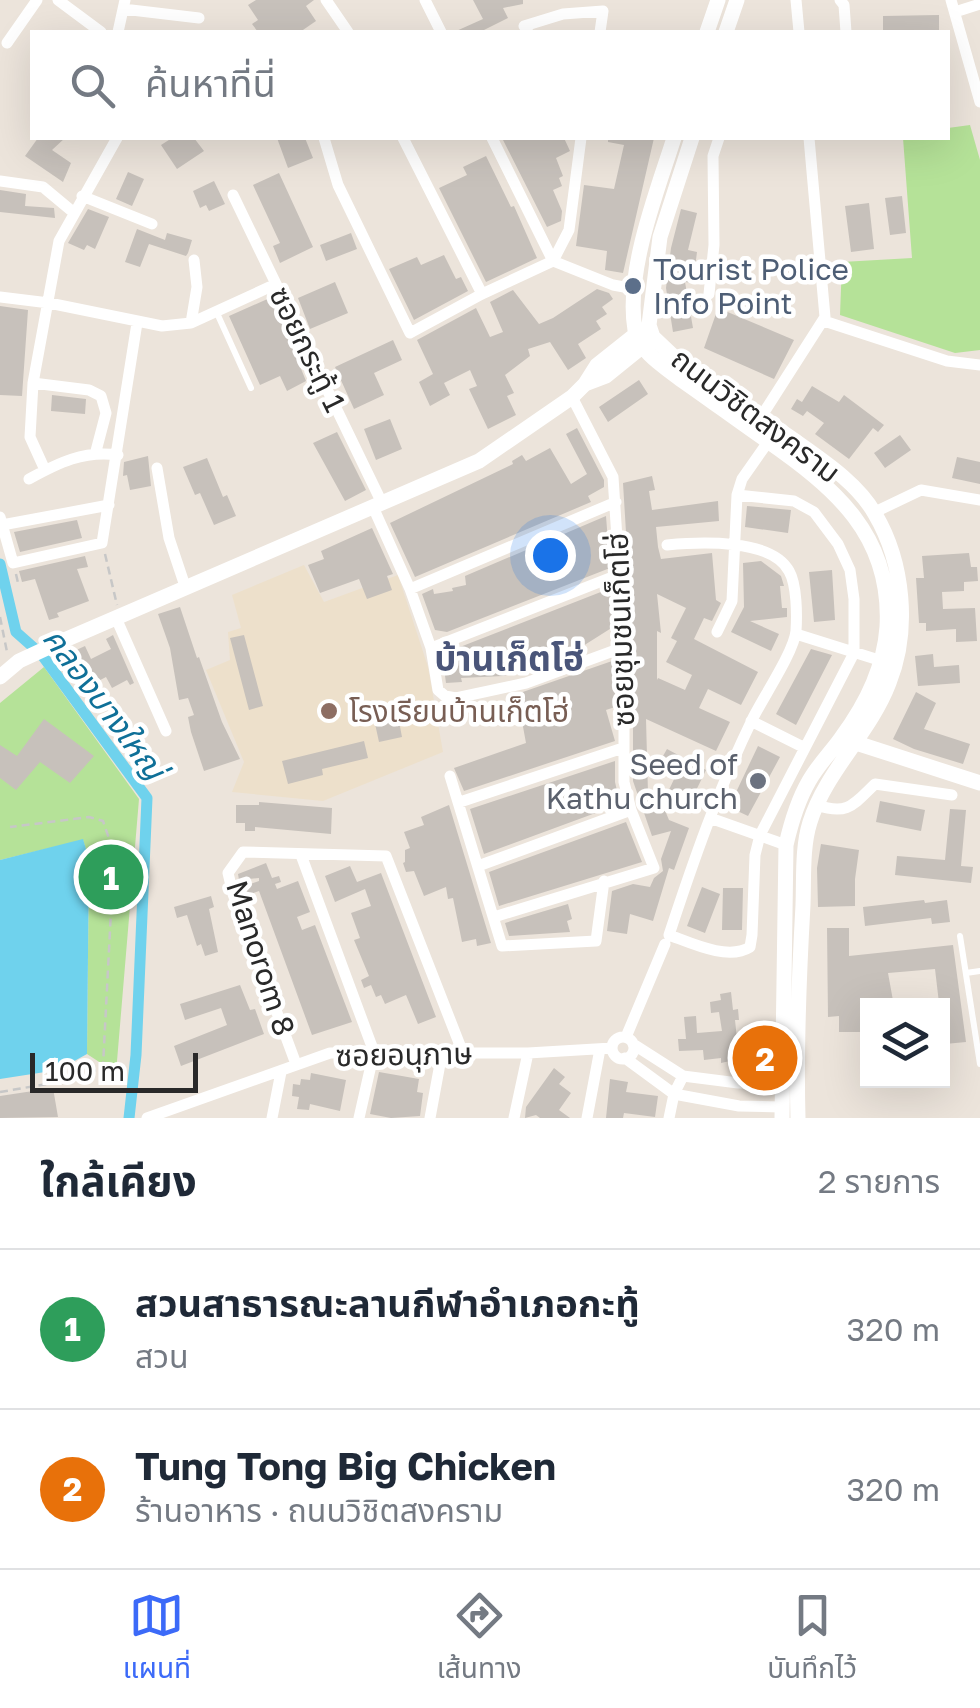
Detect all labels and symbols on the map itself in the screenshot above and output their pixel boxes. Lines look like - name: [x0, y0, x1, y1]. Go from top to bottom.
- place label: Tourist Police Info Point: [653, 251, 849, 321]
- marker: Tourist Police Info Point: [622, 275, 644, 297]
- street label: ซอยกระทู้ 1: [261, 281, 354, 418]
- street label: ถนนวิชิตสงคราม: [664, 340, 848, 490]
- your location: [525, 530, 576, 581]
- street label: ซอยชุมชนเก็ตโฮ่: [599, 533, 642, 727]
- water label: คลองบางใหญ่: [36, 620, 177, 790]
- district label: บ้านเก็ตโฮ่: [434, 637, 584, 679]
- place label: โรงเรียนบ้านเก็ตโฮ่: [349, 693, 569, 729]
- marker: โรงเรียนบ้านเก็ตโฮ่: [318, 700, 340, 722]
- place label: Seed of Kathu church: [546, 746, 738, 816]
- marker: Seed of Kathu church: [747, 770, 769, 792]
- pin: 1: [78, 840, 144, 914]
- street label: Manorom 8: [219, 876, 303, 1040]
- pin: 2: [732, 1020, 798, 1096]
- street label: ซอยอนุภาษ: [335, 1035, 473, 1074]
- scale bar: [30, 1048, 198, 1092]

